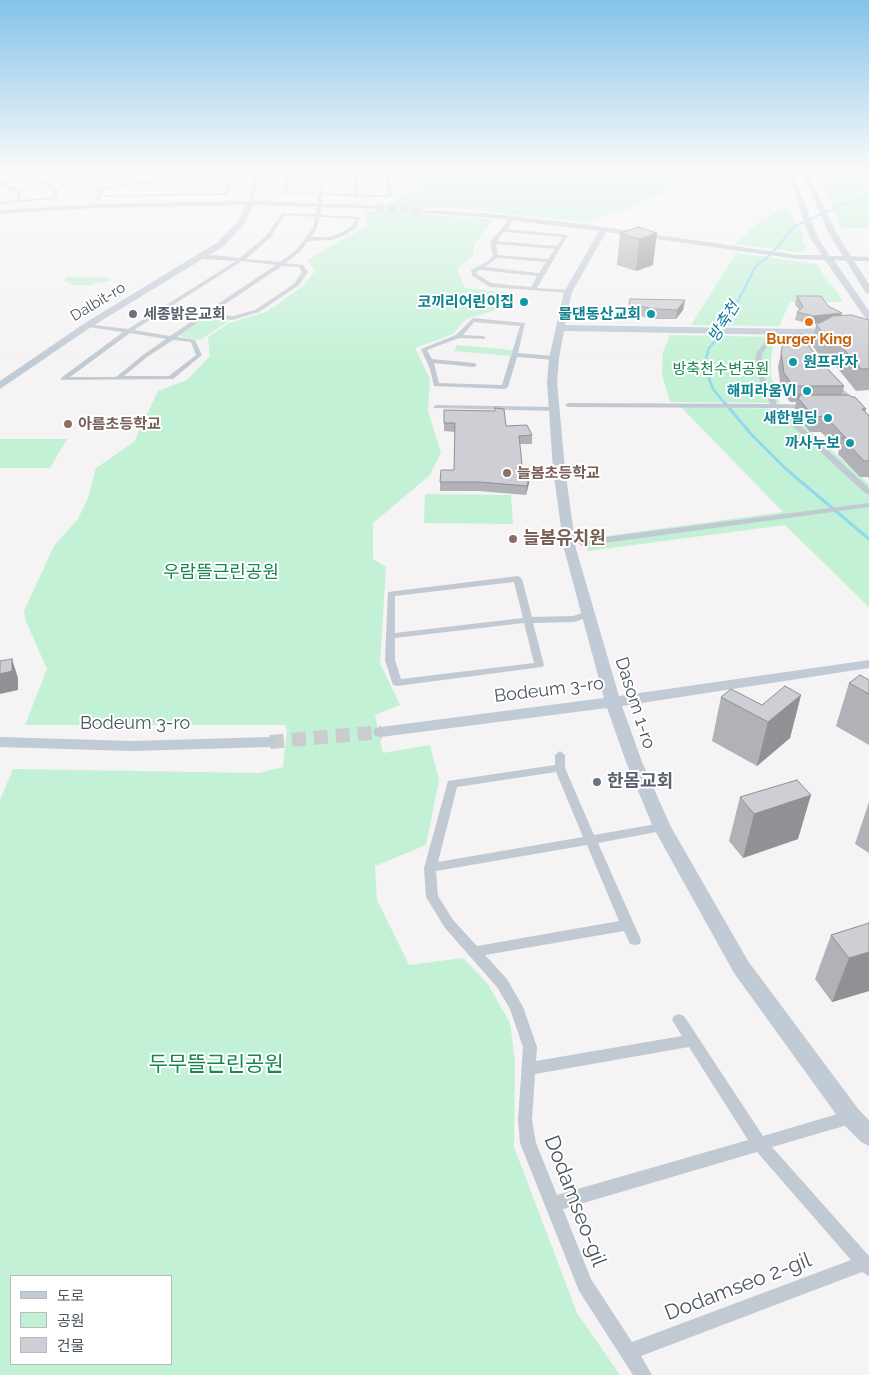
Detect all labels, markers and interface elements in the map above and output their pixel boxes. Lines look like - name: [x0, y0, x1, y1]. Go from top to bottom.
- street label: Dalbit-ro: [67, 279, 129, 325]
- place label: 코끼리어린이집: [417, 293, 514, 311]
- marker: 코끼리어린이집: [518, 296, 530, 308]
- water label: 방축천: [704, 298, 744, 346]
- place label: 세종밝은교회: [143, 305, 226, 323]
- place label: 물댄동산교회: [558, 305, 641, 323]
- marker: 세종밝은교회: [127, 308, 139, 320]
- marker: 물댄동산교회: [645, 308, 657, 320]
- marker: Burger King: [803, 316, 815, 328]
- place label: Burger King: [766, 330, 852, 348]
- place label: 원프라자: [803, 353, 858, 371]
- marker: 원프라자: [787, 356, 799, 368]
- park label: 방축천수변공원: [673, 360, 769, 378]
- place label: 해피라움Ⅵ: [727, 382, 797, 400]
- marker: 해피라움Ⅵ: [801, 385, 813, 397]
- place label: 새한빌딩: [763, 409, 818, 427]
- marker: 새한빌딩: [822, 412, 834, 424]
- place label: 아름초등학교: [78, 415, 161, 433]
- marker: 아름초등학교: [62, 418, 74, 430]
- place label: 까사누보: [785, 434, 840, 452]
- marker: 까사누보: [844, 437, 856, 449]
- place label: 늘봄초등학교: [517, 464, 600, 482]
- marker: 늘봄초등학교: [501, 467, 513, 479]
- place label: 늘봄유치원: [523, 528, 606, 550]
- marker: 늘봄유치원: [507, 533, 519, 545]
- park label: 우람뜰근린공원: [163, 562, 279, 584]
- street label: Dasom 1-ro: [610, 654, 660, 752]
- street label: Bodeum 3-ro: [493, 673, 605, 707]
- street label: Bodeum 3-ro: [80, 713, 190, 735]
- place label: 한몸교회: [607, 771, 673, 793]
- marker: 한몸교회: [591, 776, 603, 788]
- park label: 두무뜰근린공원: [148, 1052, 284, 1078]
- street label: Dodamseo-gil: [538, 1132, 612, 1270]
- street label: Dodamseo 2-gil: [661, 1248, 815, 1326]
- legend: [10, 1275, 172, 1365]
- text: 도로: [57, 1287, 85, 1305]
- text: 공원: [57, 1312, 85, 1330]
- text: 건물: [57, 1337, 85, 1355]

